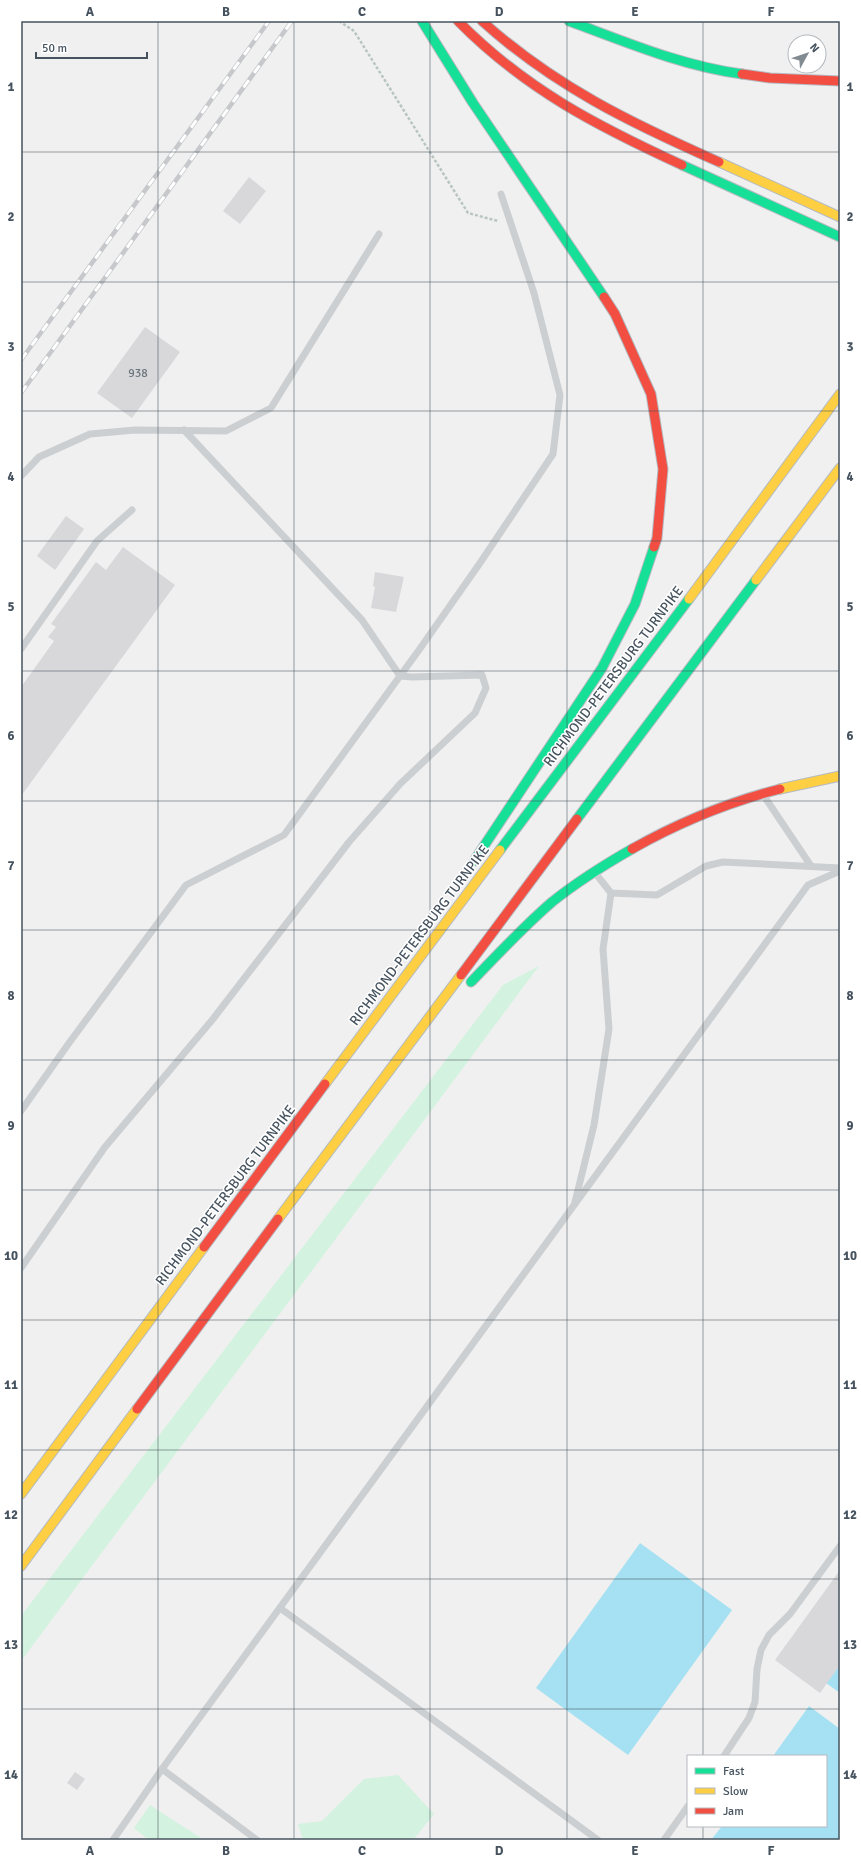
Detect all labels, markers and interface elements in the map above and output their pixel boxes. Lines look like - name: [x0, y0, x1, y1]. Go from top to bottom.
- text: A: [86, 4, 95, 20]
- text: B: [222, 4, 230, 20]
- text: C: [358, 4, 366, 20]
- text: D: [495, 4, 504, 20]
- text: E: [631, 4, 639, 20]
- text: F: [768, 4, 775, 20]
- scale bar: [36, 34, 147, 60]
- north arrow: [787, 34, 827, 74]
- text: 50 m: [42, 41, 67, 56]
- text: N: [807, 41, 822, 55]
- text: 1: [7, 79, 15, 95]
- text: 1: [846, 79, 854, 95]
- text: 2: [7, 209, 15, 225]
- text: 2: [846, 209, 854, 225]
- text: 3: [7, 339, 15, 355]
- text: 3: [846, 339, 854, 355]
- house number: 938: [128, 366, 148, 381]
- text: 4: [7, 469, 15, 485]
- text: 4: [846, 469, 854, 485]
- street label: RICHMOND-PETERSBURG TURNPIKE: [540, 583, 687, 770]
- text: 5: [7, 599, 15, 615]
- text: 5: [846, 599, 854, 615]
- text: 6: [7, 728, 15, 744]
- text: 6: [846, 728, 854, 744]
- street label: RICHMOND-PETERSBURG TURNPIKE: [346, 842, 493, 1029]
- text: 7: [7, 858, 15, 874]
- text: 7: [846, 858, 854, 874]
- text: 8: [7, 988, 15, 1004]
- text: 8: [846, 988, 854, 1004]
- street label: RICHMOND-PETERSBURG TURNPIKE: [152, 1102, 299, 1289]
- text: 9: [7, 1118, 15, 1134]
- text: 9: [846, 1118, 854, 1134]
- text: 10: [4, 1248, 18, 1264]
- text: 10: [843, 1248, 857, 1264]
- text: 11: [4, 1377, 18, 1393]
- text: 11: [843, 1377, 857, 1393]
- text: 12: [4, 1507, 18, 1523]
- text: 12: [843, 1507, 857, 1523]
- text: 13: [4, 1637, 18, 1653]
- text: 13: [843, 1637, 857, 1653]
- legend: [687, 1755, 827, 1827]
- text: Fast: [723, 1764, 744, 1779]
- text: 14: [4, 1767, 18, 1783]
- text: 14: [843, 1767, 857, 1783]
- text: Slow: [723, 1784, 748, 1799]
- text: Jam: [723, 1804, 744, 1819]
- text: A: [86, 1843, 95, 1859]
- text: B: [222, 1843, 230, 1859]
- text: C: [358, 1843, 366, 1859]
- text: D: [495, 1843, 504, 1859]
- text: E: [631, 1843, 639, 1859]
- text: F: [768, 1843, 775, 1859]

